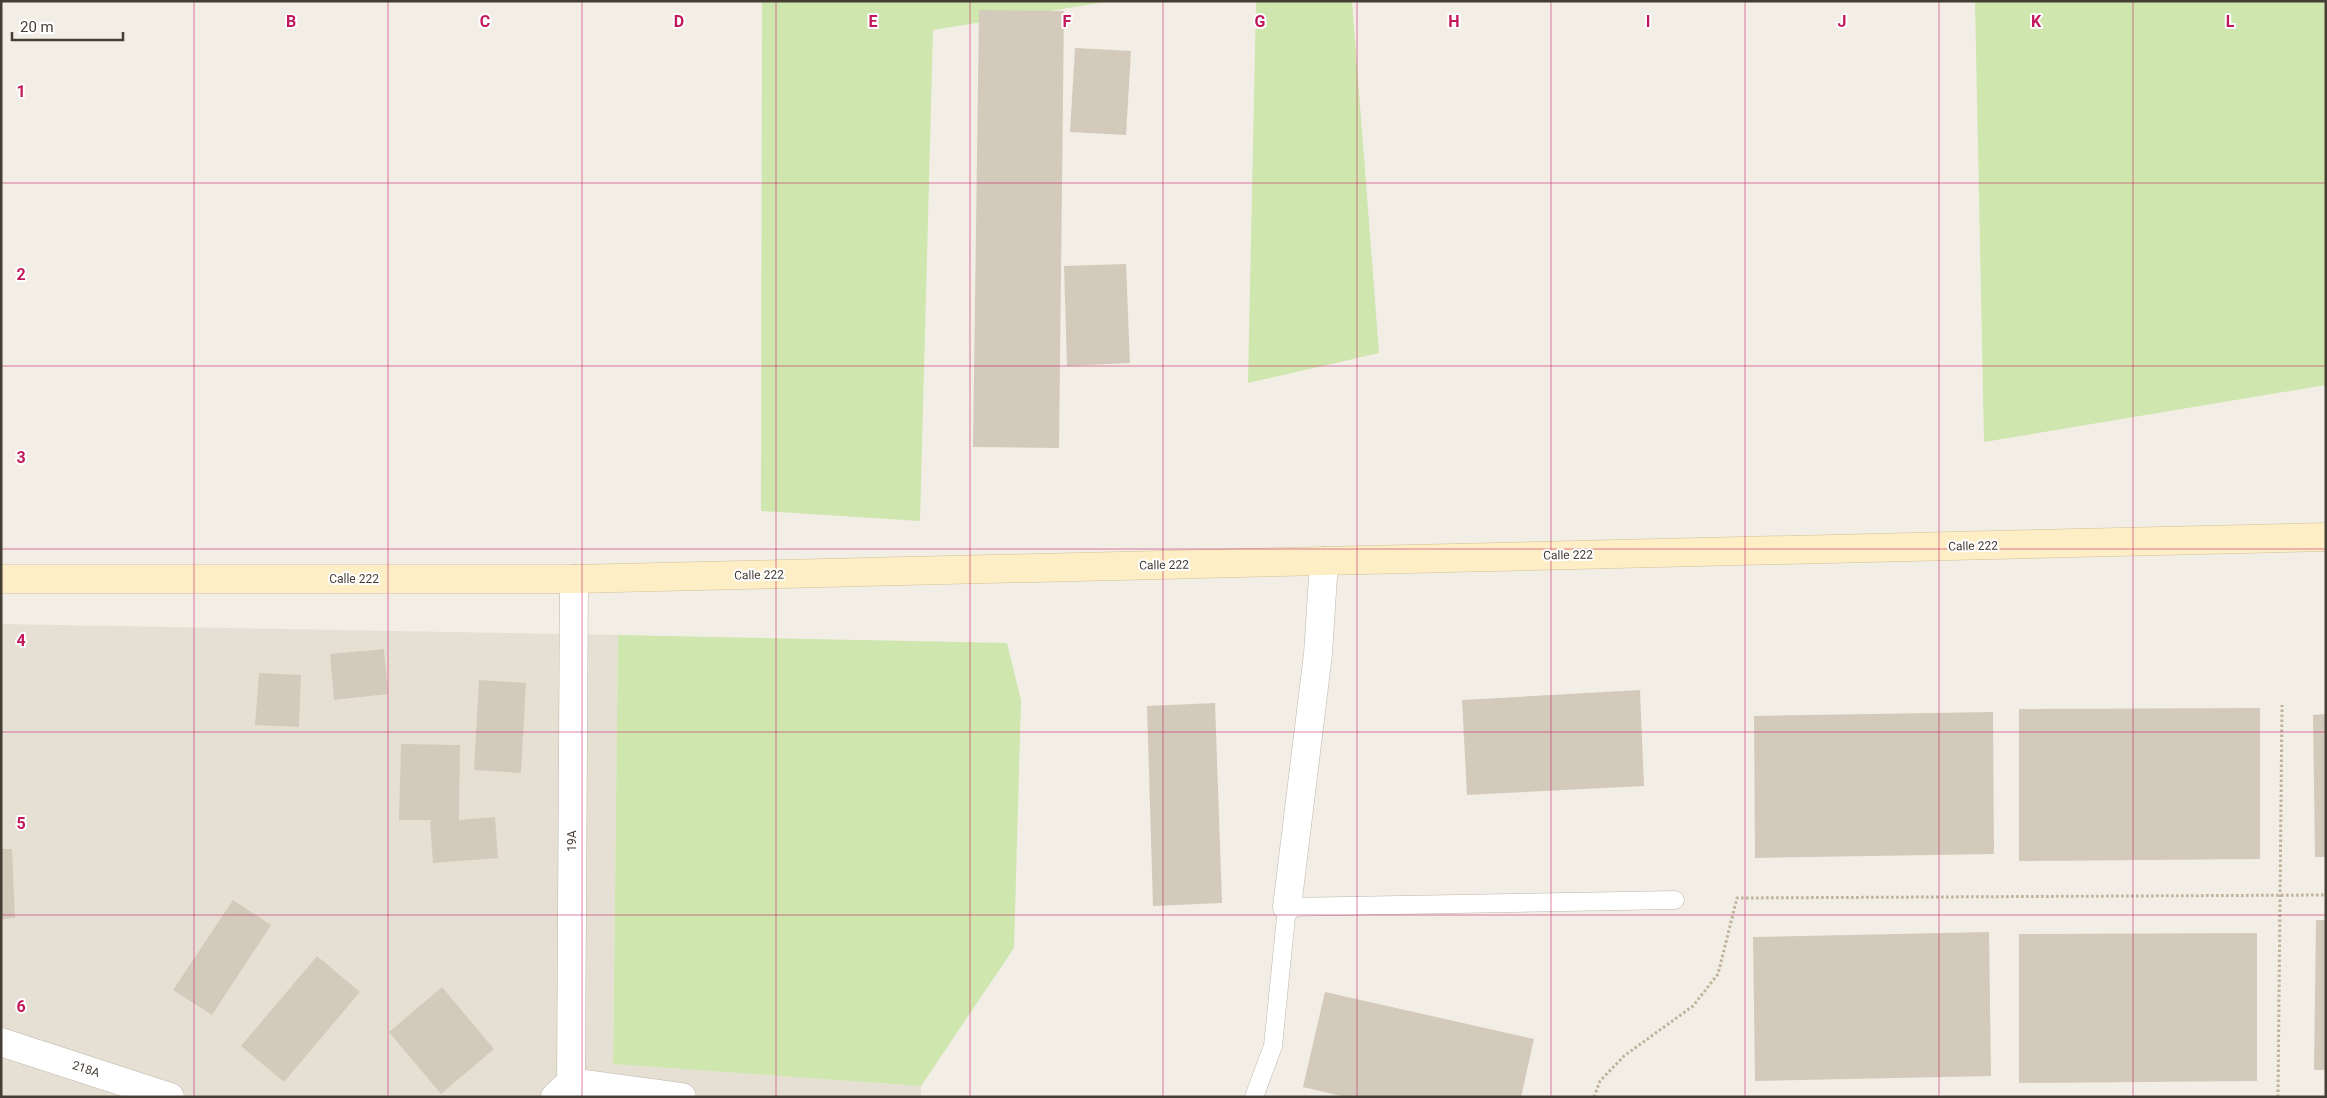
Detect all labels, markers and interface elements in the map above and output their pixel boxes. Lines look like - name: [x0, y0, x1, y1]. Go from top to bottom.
- scale bar: [12, 10, 124, 42]
- text: B: [286, 12, 296, 31]
- text: C: [480, 12, 490, 31]
- text: D: [674, 12, 684, 31]
- text: E: [869, 12, 878, 31]
- text: F: [1063, 12, 1072, 31]
- text: G: [1255, 12, 1266, 31]
- text: H: [1448, 12, 1460, 31]
- text: I: [1646, 12, 1650, 31]
- text: J: [1838, 12, 1846, 31]
- text: K: [2031, 12, 2042, 31]
- text: L: [2226, 12, 2235, 31]
- text: 20 m: [20, 18, 54, 36]
- text: 1: [16, 82, 26, 101]
- text: 2: [16, 265, 26, 284]
- text: 3: [16, 448, 26, 467]
- street label: Calle 222: [1948, 539, 1998, 553]
- street label: Calle 222: [1543, 548, 1593, 562]
- street label: Calle 222: [1139, 558, 1189, 572]
- street label: Calle 222: [734, 568, 784, 582]
- street label: Calle 222: [329, 572, 379, 586]
- text: 4: [16, 631, 26, 650]
- text: 5: [16, 814, 26, 833]
- street label: 19A: [565, 830, 579, 852]
- text: 6: [16, 997, 26, 1016]
- street label: 218A: [70, 1058, 102, 1080]

